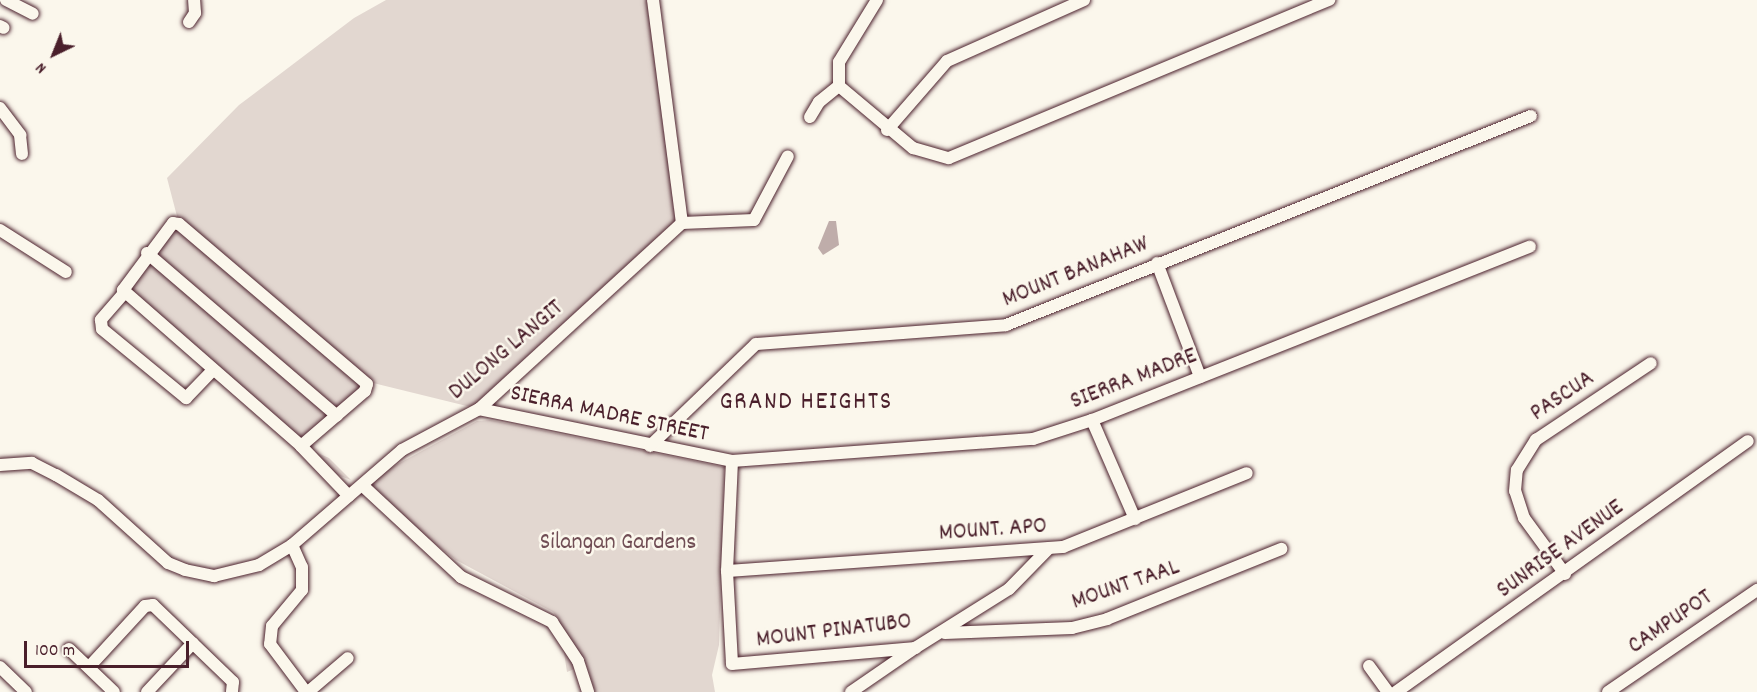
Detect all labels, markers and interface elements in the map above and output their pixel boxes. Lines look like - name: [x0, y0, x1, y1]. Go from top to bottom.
- north arrow: [24, 24, 84, 84]
- text: N: [31, 56, 52, 79]
- street label: MOUNT BANAHAW: [999, 231, 1153, 315]
- street label: DULONG LANGIT: [444, 295, 570, 407]
- street label: SIERRA MADRE: [1067, 343, 1201, 417]
- street label: PASCUA: [1525, 365, 1601, 429]
- street label: SIERRA MADRE STREET: [507, 380, 711, 450]
- district label: GRAND HEIGHTS: [719, 387, 893, 419]
- street label: SUNRISE AVENUE: [1492, 494, 1630, 606]
- street label: MOUNT. APO: [938, 513, 1048, 549]
- park label: Silangan Gardens: [540, 530, 696, 558]
- street label: MOUNT TAAL: [1068, 554, 1184, 618]
- street label: CAMPUPOT: [1623, 584, 1719, 662]
- street label: MOUNT PINATUBO: [755, 608, 913, 656]
- scale bar: [27, 629, 192, 667]
- text: 100 m: [35, 639, 75, 664]

